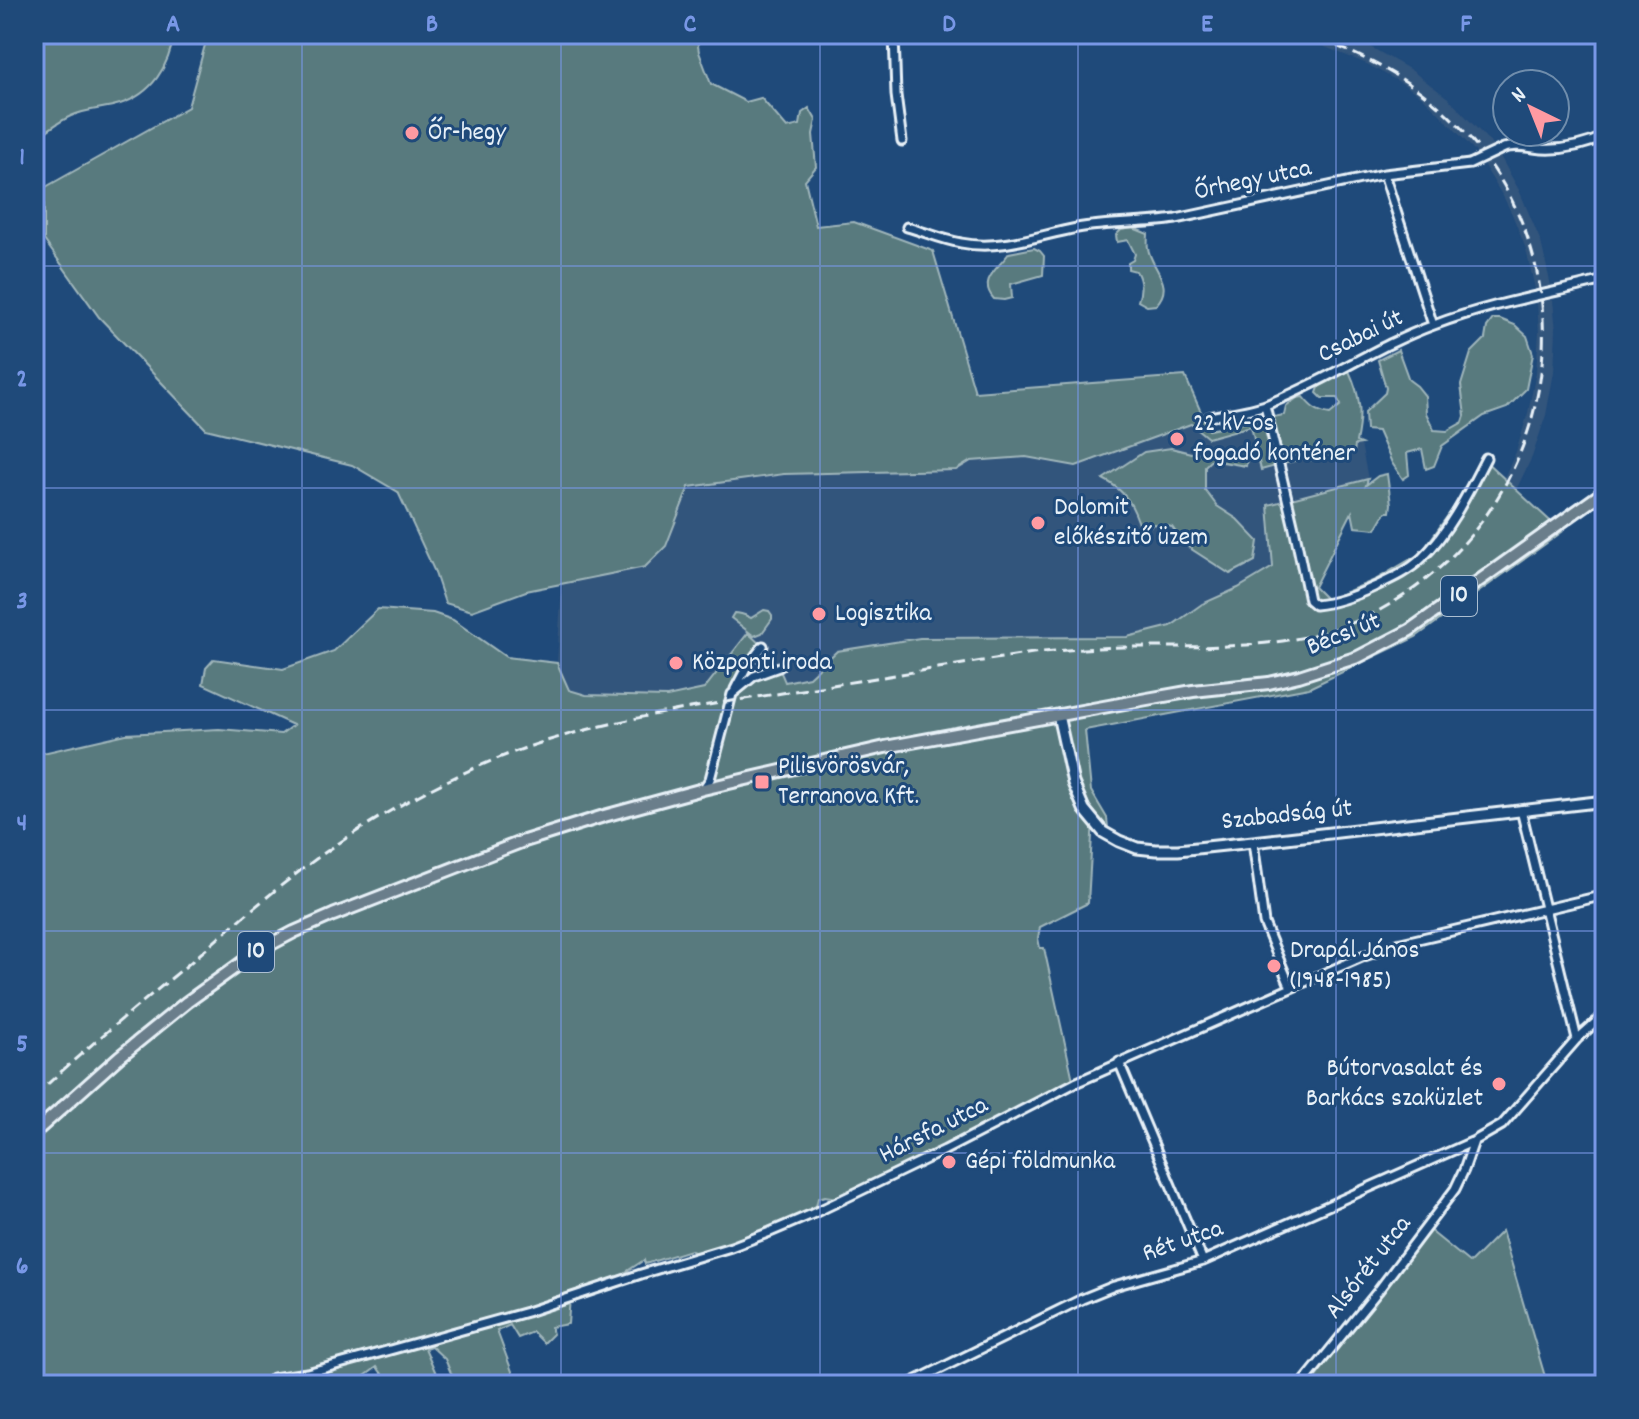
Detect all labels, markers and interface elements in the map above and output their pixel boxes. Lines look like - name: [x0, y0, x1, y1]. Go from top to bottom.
- text: A: [166, 7, 180, 44]
- text: B: [426, 7, 438, 44]
- text: C: [684, 7, 697, 44]
- text: D: [942, 7, 956, 44]
- text: E: [1201, 7, 1213, 44]
- text: F: [1460, 7, 1472, 44]
- north arrow: [1491, 68, 1571, 148]
- text: N: [1505, 81, 1534, 111]
- place label: Őr-hegy: [428, 115, 506, 152]
- marker: Őr-hegy: [403, 124, 421, 142]
- text: 1: [19, 140, 25, 177]
- street label: Őrhegy utca: [1191, 150, 1316, 211]
- street label: Csabai út: [1312, 300, 1410, 374]
- text: 2: [16, 362, 28, 399]
- place label: 22 kV-os fogadó konténer: [1193, 406, 1356, 473]
- marker: 22 kV-os fogadó konténer: [1168, 430, 1186, 448]
- place label: Dolomit előkészitő üzem: [1054, 490, 1208, 557]
- marker: Dolomit előkészitő üzem: [1029, 514, 1047, 532]
- road number: 10: [1441, 576, 1477, 616]
- text: 3: [16, 584, 28, 621]
- place label: Logisztika: [835, 596, 932, 633]
- street label: Bécsi út: [1302, 603, 1387, 666]
- marker: Logisztika: [810, 605, 828, 623]
- place label: Központi iroda: [692, 645, 833, 682]
- marker: Központi iroda: [667, 654, 685, 672]
- place label: Pilisvörösvár, Terranova Kft.: [778, 749, 919, 816]
- marker: Pilisvörösvár, Terranova Kft.: [753, 773, 771, 791]
- street label: Szabadság út: [1220, 791, 1355, 841]
- text: 4: [17, 806, 27, 843]
- road number: 10: [238, 932, 274, 972]
- place label: Drapál János (1948-1985): [1290, 933, 1419, 1000]
- marker: Drapál János (1948-1985): [1265, 957, 1283, 975]
- text: 5: [16, 1027, 28, 1064]
- place label: Bútorvasalat és Barkács szaküzlet: [1306, 1051, 1483, 1118]
- marker: Bútorvasalat és Barkács szaküzlet: [1490, 1075, 1508, 1093]
- street label: Hársfa utca: [873, 1087, 996, 1174]
- place label: Gépi földmunka: [965, 1144, 1116, 1181]
- marker: Gépi földmunka: [940, 1153, 958, 1171]
- street label: Alsórét utca: [1317, 1208, 1422, 1328]
- street label: Rét utca: [1138, 1211, 1229, 1273]
- text: 6: [16, 1249, 28, 1286]

